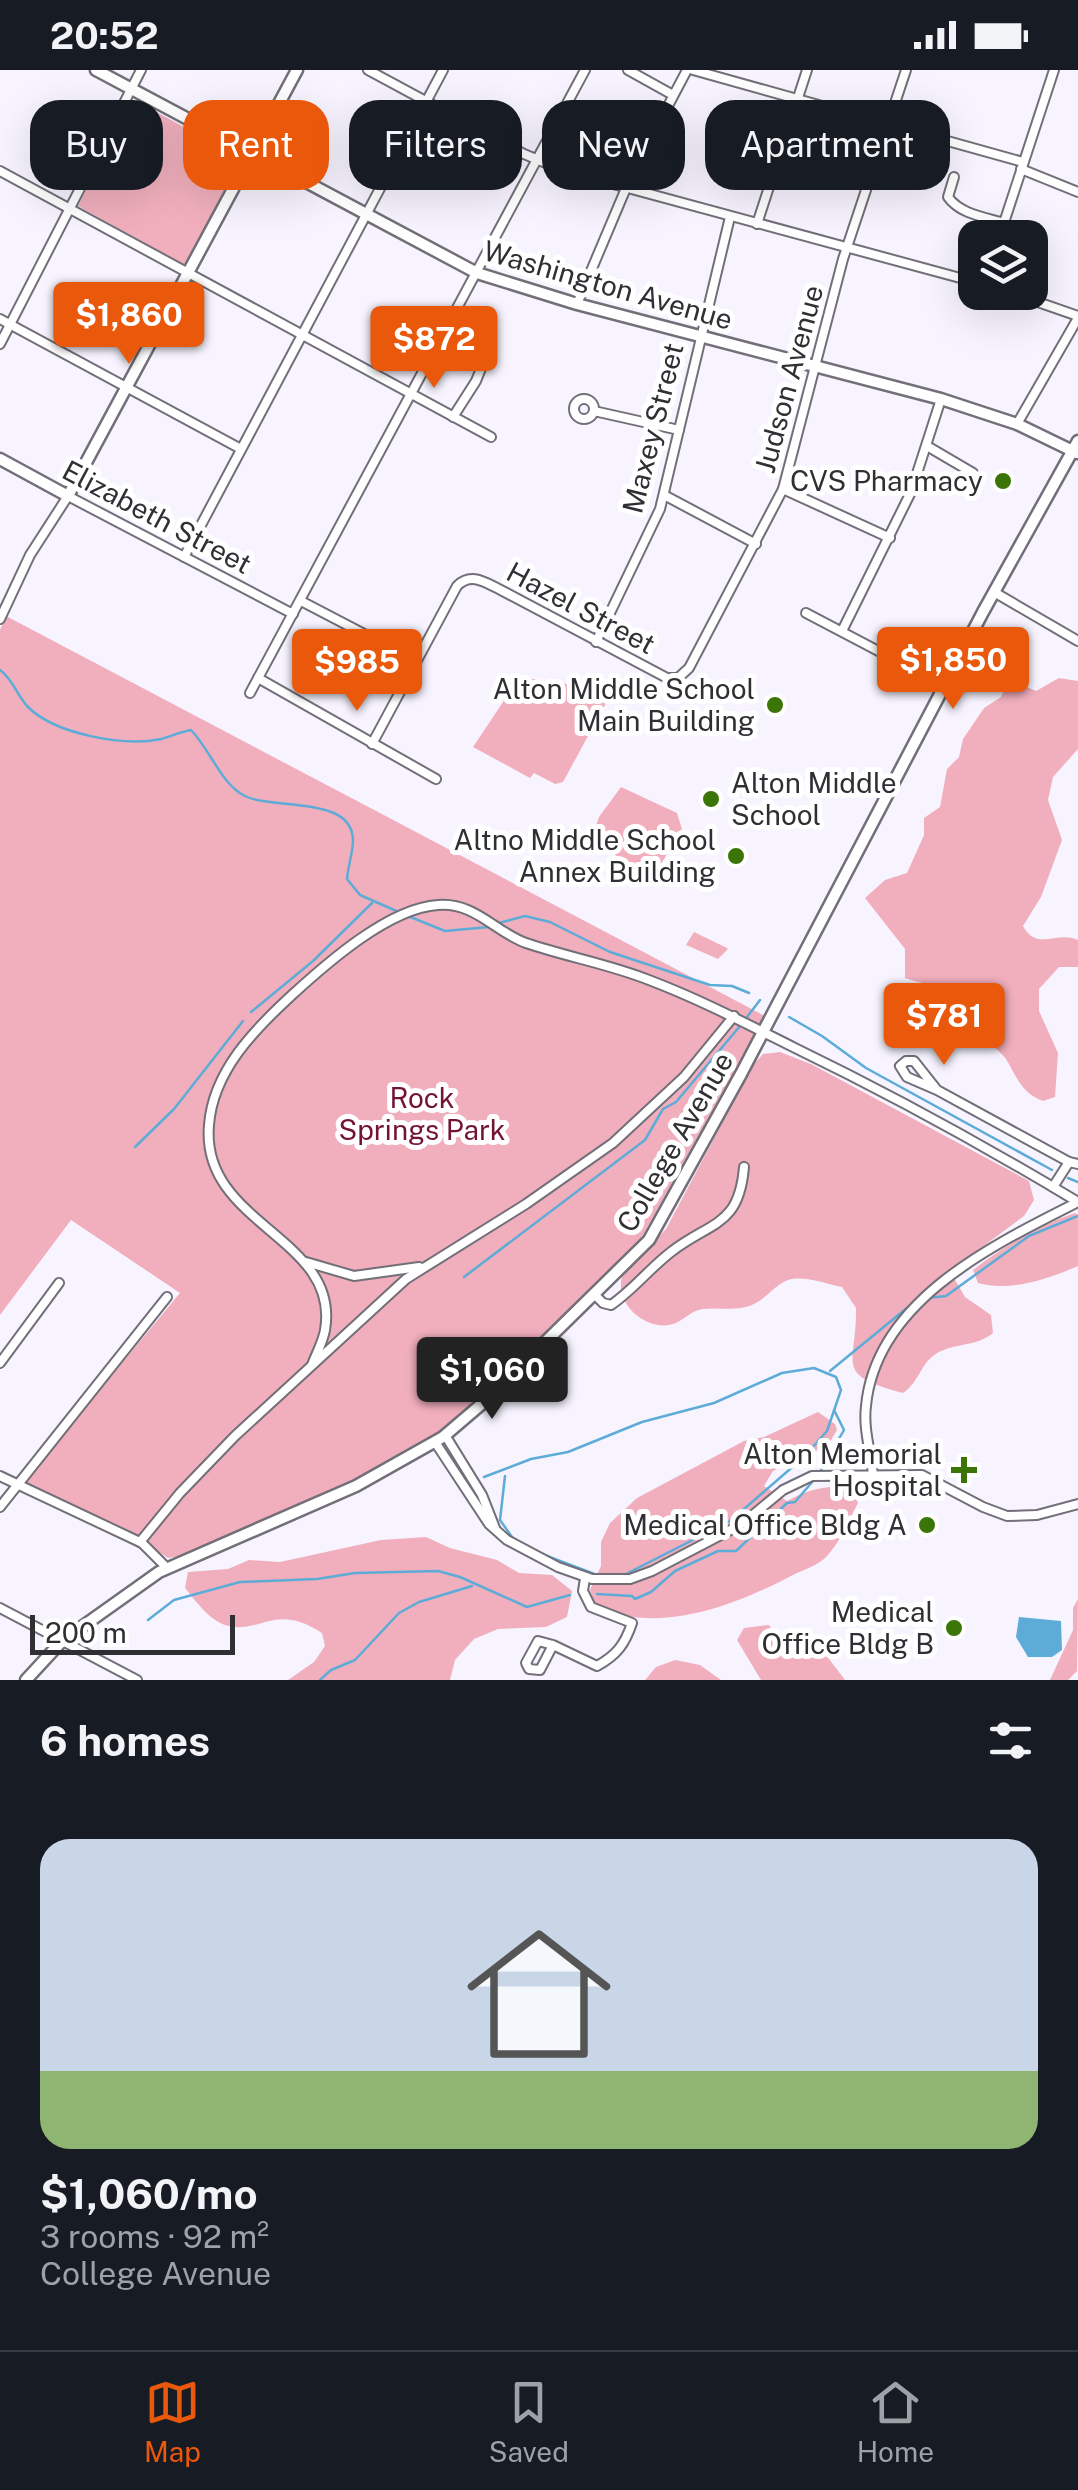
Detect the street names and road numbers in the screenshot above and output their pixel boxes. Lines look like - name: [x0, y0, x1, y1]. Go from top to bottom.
- street label: Washington Avenue: [480, 233, 736, 336]
- street label: Judson Avenue: [748, 281, 829, 476]
- street label: Maxey Street: [615, 339, 690, 516]
- street label: Elizabeth Street: [57, 453, 257, 580]
- street label: Hazel Street: [501, 555, 661, 660]
- street label: College Avenue: [610, 1046, 739, 1238]

